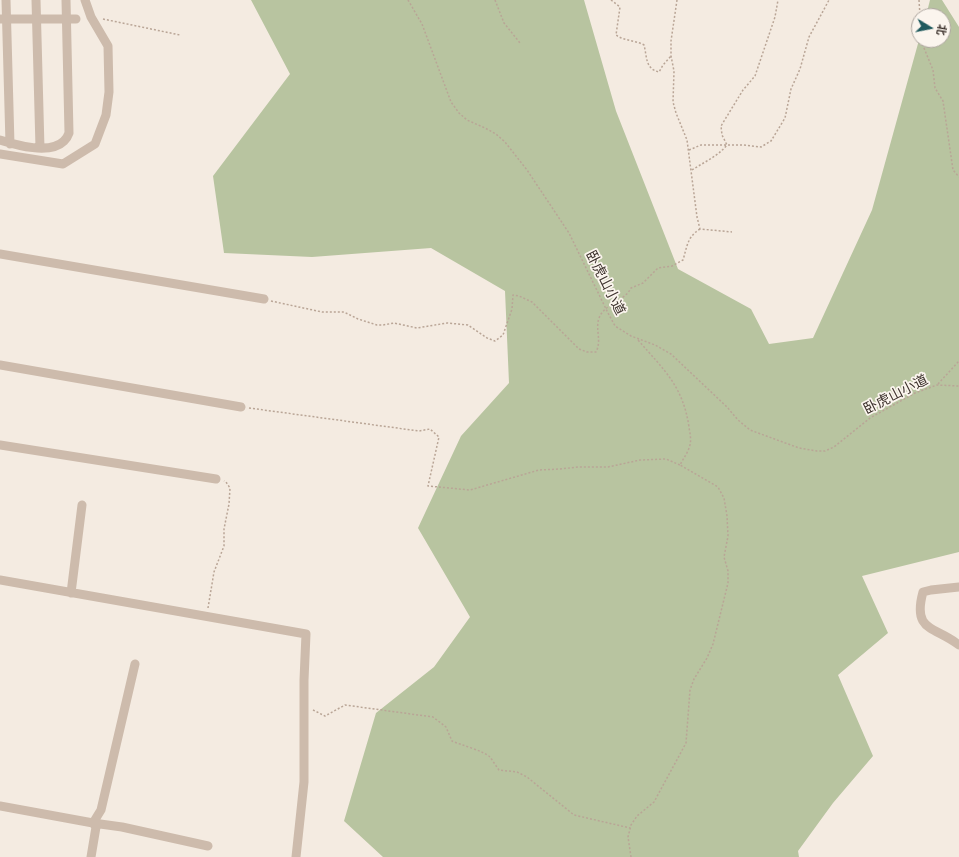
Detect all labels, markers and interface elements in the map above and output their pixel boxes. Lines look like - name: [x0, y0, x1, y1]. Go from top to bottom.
- north arrow: [911, 8, 951, 48]
- text: 北: [935, 23, 949, 36]
- street label: 卧虎山小道: [582, 248, 628, 318]
- street label: 卧虎山小道: [861, 372, 931, 418]

